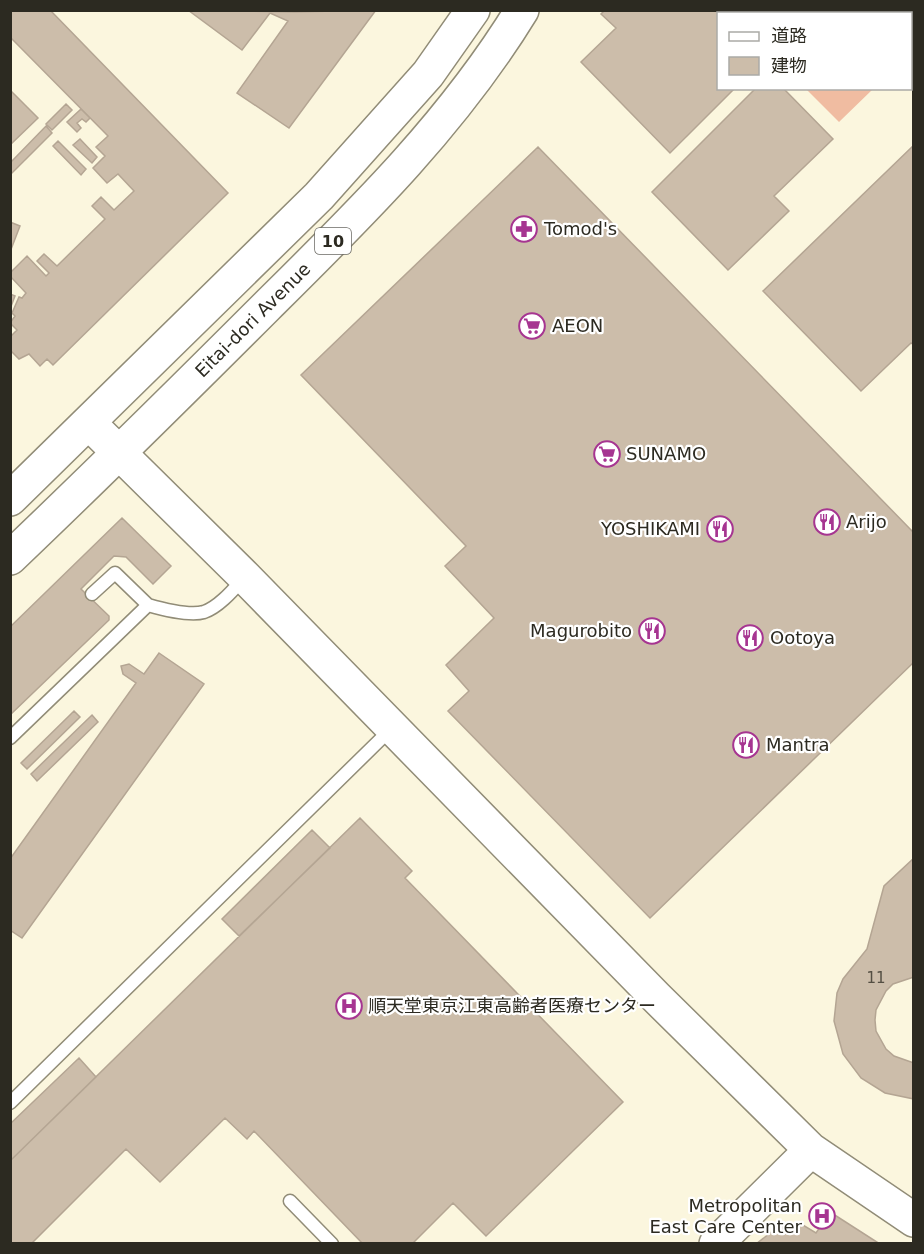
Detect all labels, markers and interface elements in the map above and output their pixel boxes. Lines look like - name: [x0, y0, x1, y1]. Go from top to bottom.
- legend: [717, 12, 912, 90]
- text: 道路: [771, 25, 807, 46]
- text: 建物: [771, 55, 807, 76]
- pharmacy icon: Tomod's: [509, 214, 539, 244]
- place label: Tomod's: [543, 218, 617, 239]
- road number: 10: [315, 228, 351, 254]
- street label: Eitai-dori Avenue: [191, 258, 314, 381]
- supermarket icon: AEON: [517, 311, 547, 341]
- place label: AEON: [552, 315, 603, 336]
- supermarket icon: SUNAMO: [592, 439, 622, 469]
- place label: SUNAMO: [626, 443, 706, 464]
- restaurant icon: Arijo: [812, 507, 842, 537]
- place label: Arijo: [846, 511, 887, 532]
- restaurant icon: YOSHIKAMI: [705, 514, 735, 544]
- place label: YOSHIKAMI: [600, 518, 700, 539]
- restaurant icon: Magurobito: [637, 616, 667, 646]
- place label: Magurobito: [530, 620, 632, 641]
- restaurant icon: Ootoya: [735, 623, 765, 653]
- place label: Ootoya: [770, 627, 835, 648]
- restaurant icon: Mantra: [731, 730, 761, 760]
- place label: Mantra: [766, 734, 829, 755]
- house number: 11: [866, 969, 886, 987]
- hospital icon: 順天堂東京江東高齢者医療センター: [334, 991, 364, 1021]
- place label: 順天堂東京江東高齢者医療センター: [368, 995, 656, 1016]
- place label: Metropolitan East Care Center: [649, 1195, 803, 1237]
- hospital icon: Metropolitan East Care Center: [807, 1201, 837, 1231]

